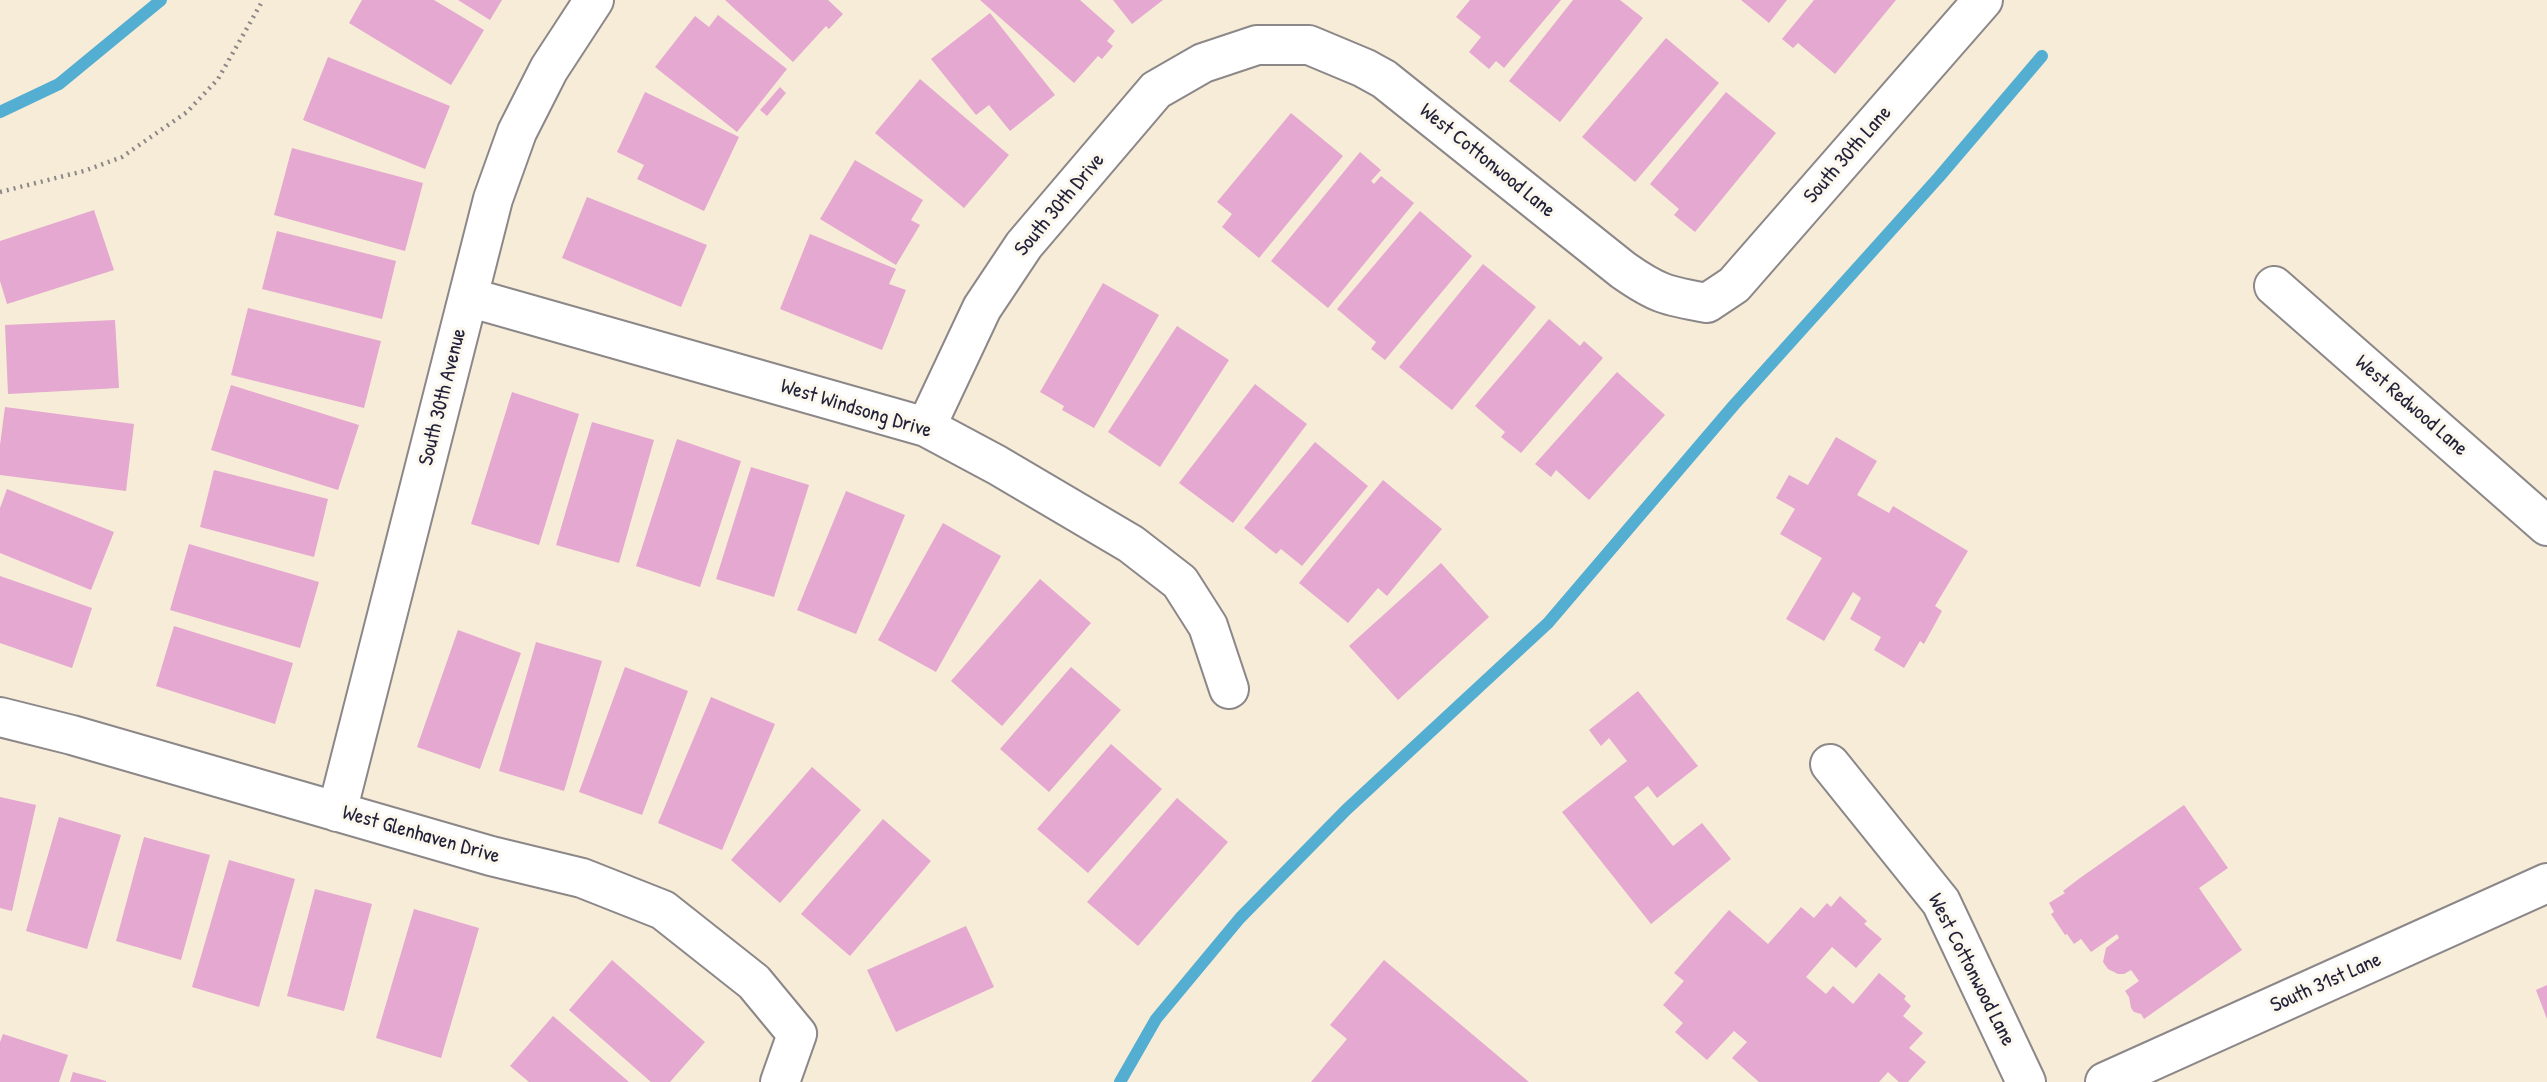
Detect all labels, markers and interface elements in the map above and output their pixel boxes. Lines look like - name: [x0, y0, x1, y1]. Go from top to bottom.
- street label: West Cottonwood Lane: [1414, 99, 1560, 223]
- street label: South 30th Lane: [1799, 101, 1897, 209]
- street label: South 30th Drive: [1010, 148, 1110, 262]
- street label: South 30th Avenue: [414, 326, 472, 468]
- street label: West Redwood Lane: [2349, 350, 2473, 462]
- street label: West Windsong Drive: [777, 374, 935, 444]
- street label: West Glenhaven Drive: [339, 800, 503, 870]
- street label: West Cottonwood Lane: [1922, 890, 2020, 1050]
- street label: South 31st Lane: [2267, 947, 2385, 1019]

